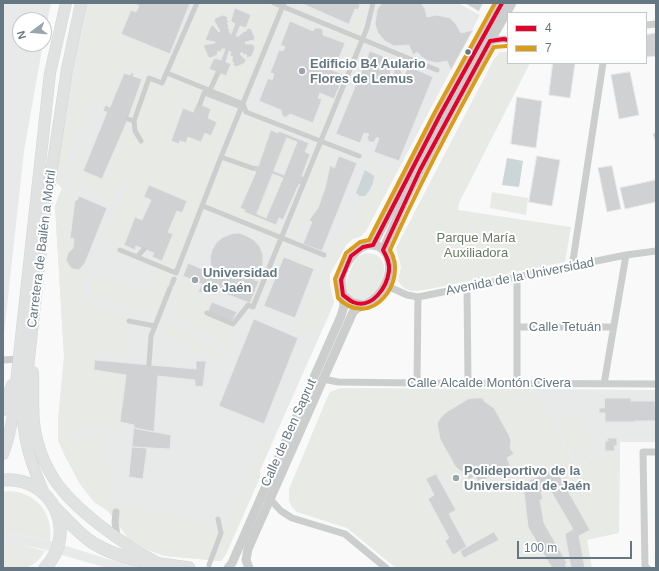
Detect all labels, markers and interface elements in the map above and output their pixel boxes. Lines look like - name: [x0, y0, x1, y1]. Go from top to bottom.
- north arrow: [12, 12, 52, 52]
- legend: [507, 12, 647, 64]
- text: 4: [545, 21, 552, 35]
- text: N: [15, 30, 28, 41]
- text: 7: [545, 41, 552, 55]
- unlabelled marker: [463, 47, 473, 57]
- place label: Edificio B4 Aulario Flores de Lemus: [310, 56, 426, 87]
- marker: Edificio B4 Aulario Flores de Lemus: [297, 66, 307, 76]
- street label: Carretera de Bailén a Motril: [25, 169, 59, 329]
- park label: Parque María Auxiliadora: [437, 230, 515, 261]
- street label: Avenida de la Universidad: [444, 255, 596, 299]
- place label: Universidad de Jaén: [203, 265, 277, 296]
- marker: Universidad de Jaén: [190, 275, 200, 285]
- street label: Calle Tetuán: [529, 319, 601, 335]
- street label: Calle Alcalde Montón Civera: [407, 375, 571, 391]
- street label: Calle de Ben Saprut: [258, 377, 320, 489]
- place label: Polideportivo de la Universidad de Jaén: [464, 463, 590, 494]
- marker: Polideportivo de la Universidad de Jaén: [451, 473, 461, 483]
- scale bar: [519, 533, 634, 559]
- text: 100 m: [524, 541, 557, 555]

